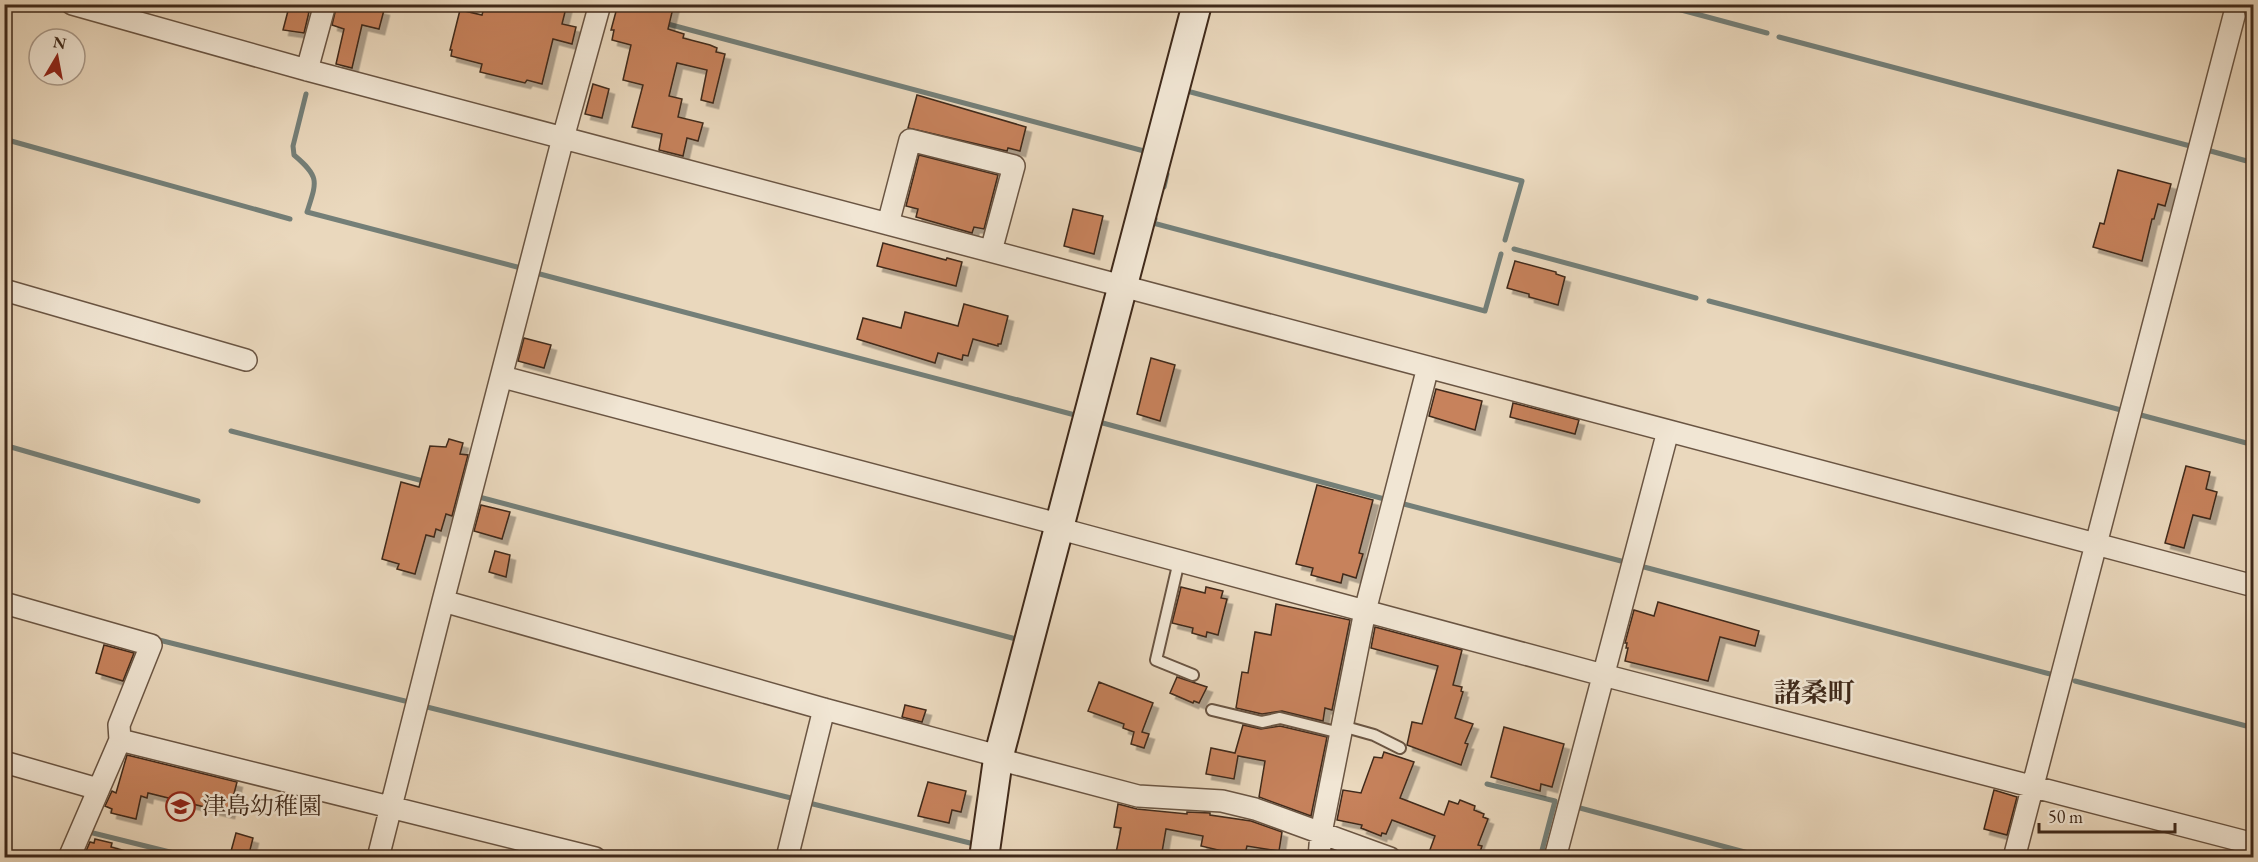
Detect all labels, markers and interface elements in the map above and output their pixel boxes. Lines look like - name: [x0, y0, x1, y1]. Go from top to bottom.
- north arrow: [27, 27, 87, 87]
- text: N: [51, 31, 68, 54]
- district label: 諸桑町: [1774, 675, 1855, 710]
- school or university icon: 津島幼稚園: [165, 790, 197, 822]
- place label: 津島幼稚園: [202, 790, 322, 821]
- scale bar: [2039, 796, 2176, 834]
- text: 50 m: [2048, 805, 2083, 828]

